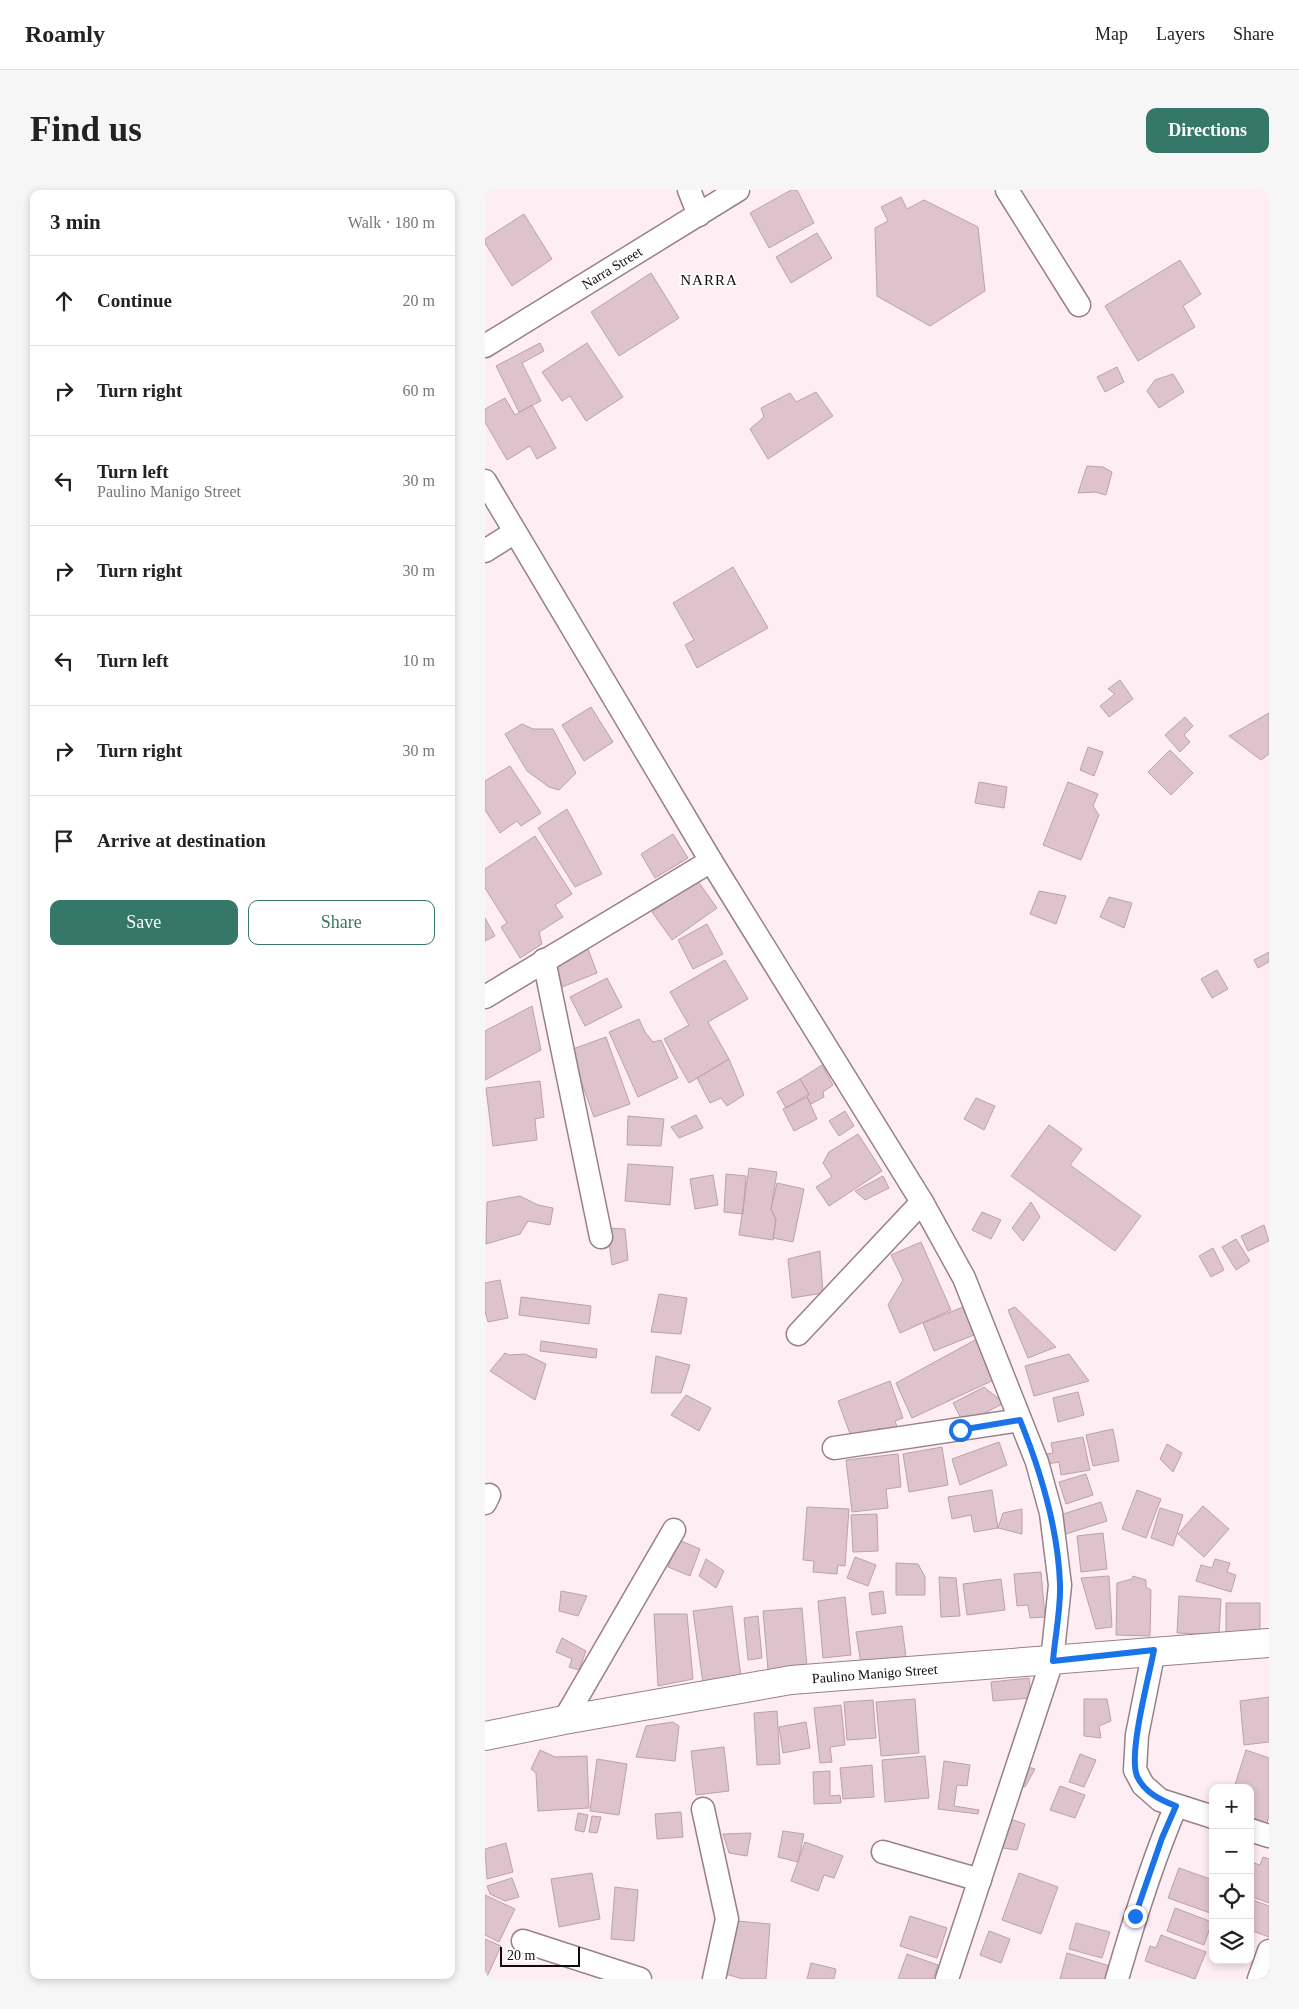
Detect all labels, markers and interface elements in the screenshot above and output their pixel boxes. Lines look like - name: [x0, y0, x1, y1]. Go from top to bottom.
- text: Roamly: [25, 21, 105, 47]
- text: Map: [1095, 24, 1128, 44]
- text: Layers: [1156, 24, 1205, 44]
- text: Share: [1233, 24, 1274, 44]
- button: Directions: [1146, 108, 1269, 153]
- text: Find us: [30, 110, 142, 149]
- text: 3 min: [50, 210, 101, 234]
- text: Walk · 180 m: [348, 214, 435, 231]
- street label: Narra Street: [579, 243, 645, 292]
- district label: NARRA: [680, 272, 738, 288]
- icon: ahead: [50, 287, 78, 315]
- text: Continue: [97, 290, 172, 311]
- text: 20 m: [403, 292, 435, 309]
- icon: right: [50, 377, 78, 405]
- text: Turn right: [97, 380, 182, 401]
- text: 60 m: [403, 382, 435, 399]
- text: Turn left: [97, 461, 169, 482]
- icon: left: [50, 467, 78, 495]
- text: 30 m: [403, 472, 435, 489]
- text: Paulino Manigo Street: [97, 483, 241, 500]
- icon: right: [50, 557, 78, 585]
- text: Turn right: [97, 560, 182, 581]
- text: 30 m: [403, 562, 435, 579]
- icon: left: [50, 647, 78, 675]
- text: Turn left: [97, 650, 169, 671]
- text: 10 m: [403, 652, 435, 669]
- icon: right: [50, 737, 78, 765]
- text: Turn right: [97, 740, 182, 761]
- text: 30 m: [403, 742, 435, 759]
- icon: arrive: [50, 827, 78, 855]
- text: Arrive at destination: [97, 830, 266, 851]
- button: Save: [50, 900, 238, 945]
- button: Share: [248, 900, 435, 945]
- route start: [949, 1419, 972, 1442]
- street label: Paulino Manigo Street: [811, 1661, 938, 1686]
- map controls: [1209, 1784, 1254, 1964]
- button: +: [1209, 1784, 1254, 1829]
- button: −: [1209, 1829, 1254, 1874]
- button: locate: [1209, 1874, 1254, 1919]
- route end: [1124, 1905, 1147, 1928]
- button: layers: [1209, 1919, 1254, 1964]
- scale bar: [500, 1944, 580, 1967]
- text: 20 m: [507, 1948, 535, 1963]

